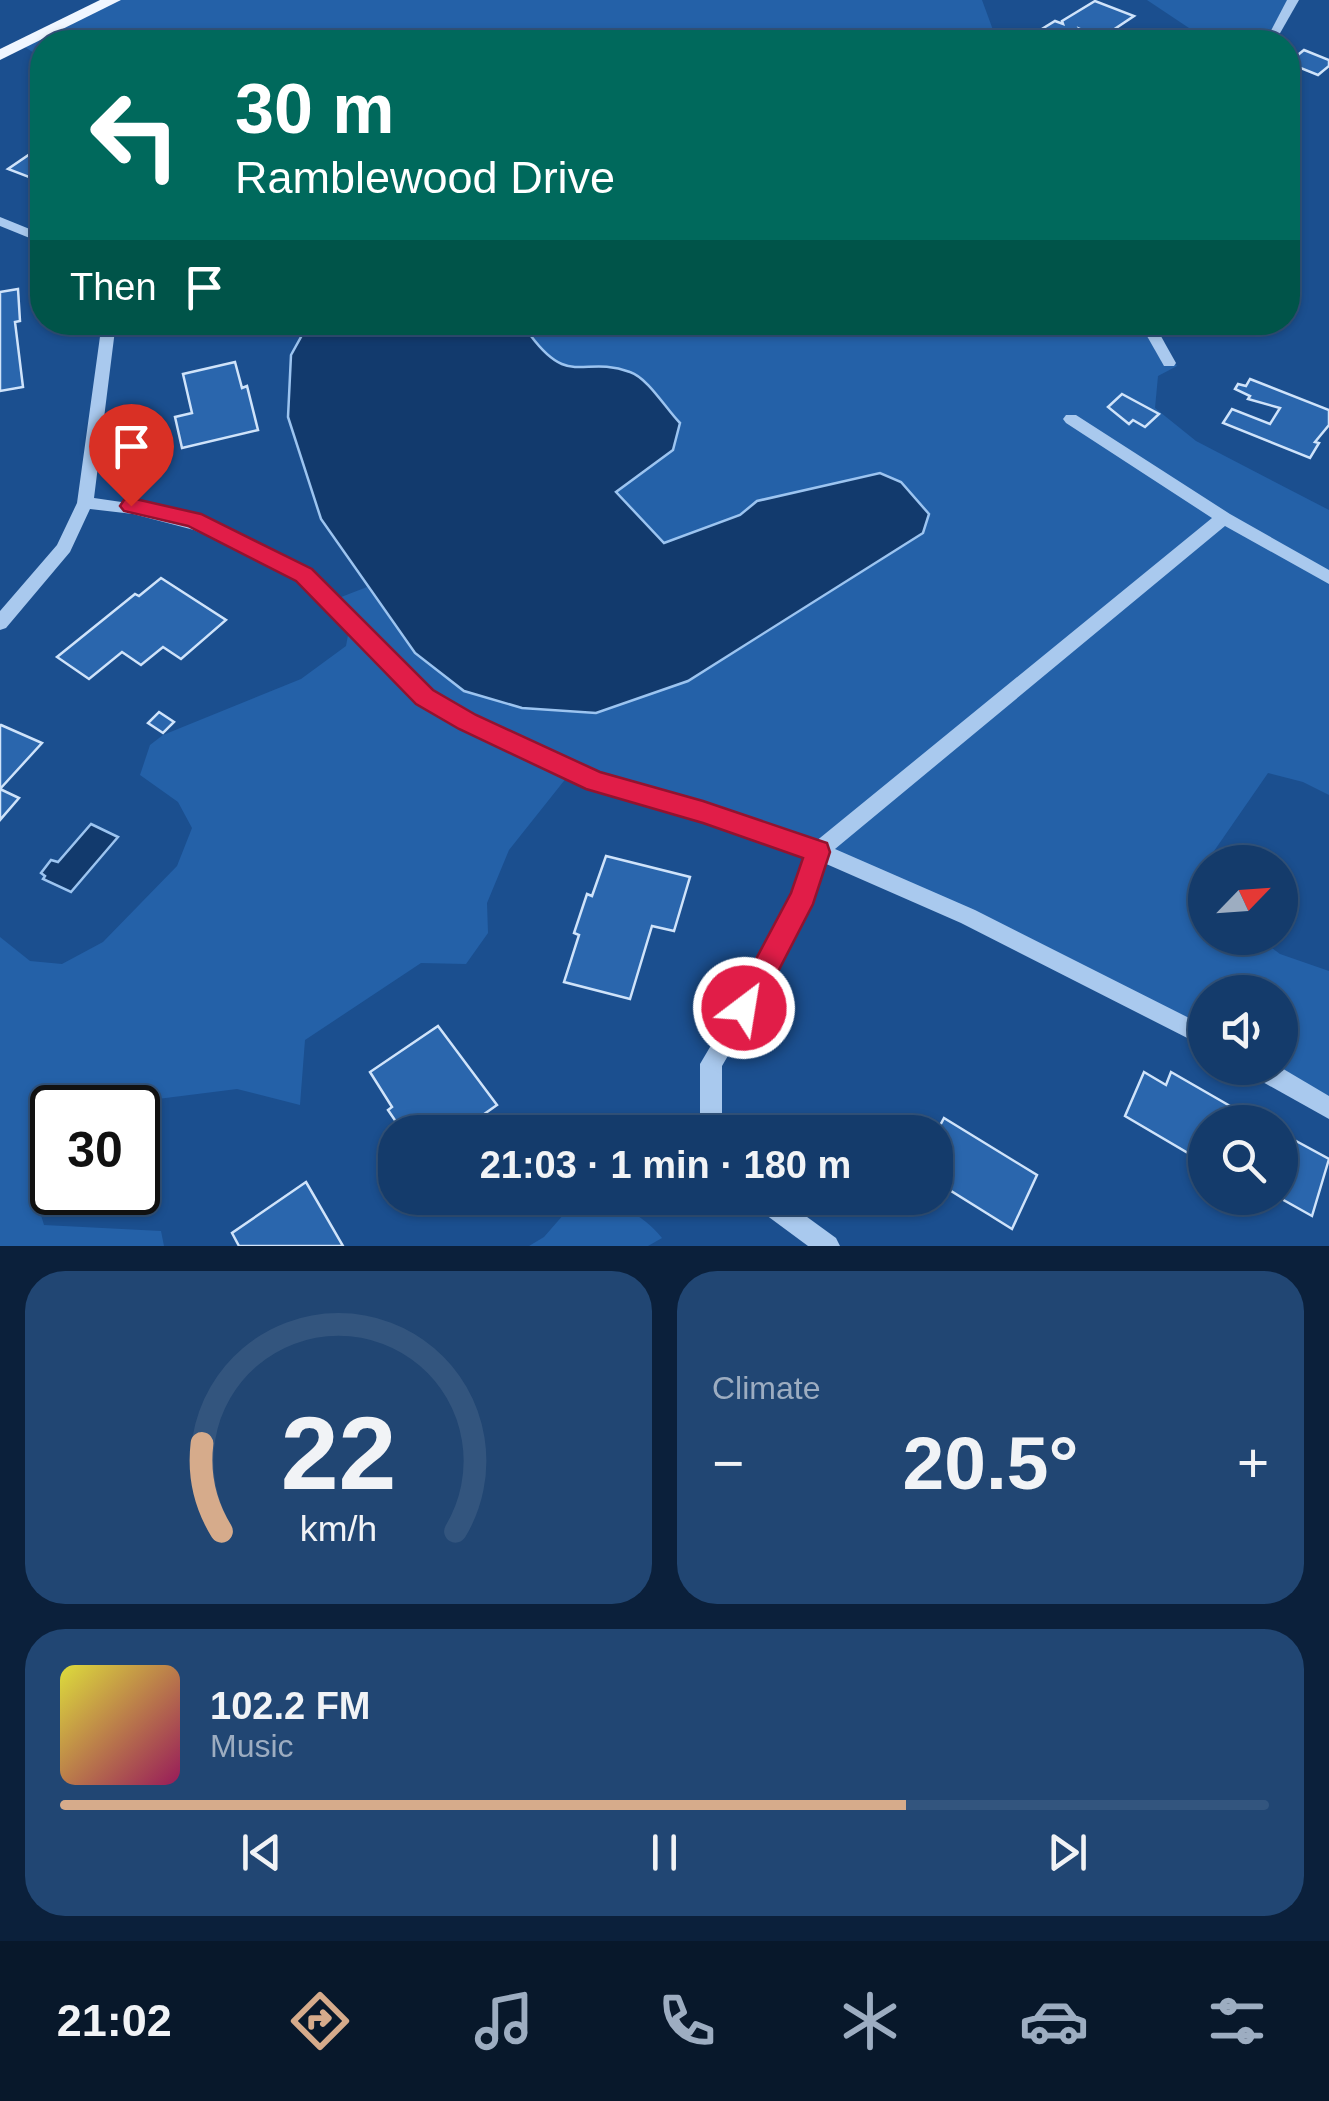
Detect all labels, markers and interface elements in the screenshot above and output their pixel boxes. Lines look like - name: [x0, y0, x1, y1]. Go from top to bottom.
- icon: left: [70, 70, 200, 200]
- text: 30 m: [235, 70, 395, 148]
- text: Ramblewood Drive: [235, 152, 615, 203]
- icon: arrive: [177, 260, 232, 315]
- text: Then: [70, 266, 157, 308]
- pin: [89, 404, 174, 507]
- icon: arrive: [104, 419, 159, 474]
- north arrow: [1188, 845, 1298, 955]
- map controls: [1188, 845, 1298, 1215]
- position arrow: [692, 956, 796, 1060]
- button: sound: [1188, 975, 1298, 1085]
- speed limit sign: 30: [30, 1085, 160, 1215]
- button: search: [1188, 1105, 1298, 1215]
- text: 21:03 · 1 min · 180 m: [480, 1144, 851, 1186]
- text: Climate: [712, 1370, 820, 1406]
- text: 22: [281, 1395, 396, 1511]
- text: 20.5°: [903, 1421, 1078, 1505]
- text: −: [712, 1432, 744, 1494]
- text: +: [1237, 1432, 1269, 1494]
- text: km/h: [300, 1509, 377, 1549]
- text: 102.2 FM: [210, 1685, 371, 1727]
- text: Music: [210, 1728, 294, 1764]
- icon: previous: [234, 1825, 289, 1880]
- icon: pause: [637, 1825, 692, 1880]
- icon: next: [1040, 1825, 1095, 1880]
- icon: directions: [285, 1986, 355, 2056]
- icon: music: [469, 1986, 539, 2056]
- icon: phone: [652, 1986, 722, 2056]
- icon: climate: [835, 1986, 905, 2056]
- icon: car: [1019, 1986, 1089, 2056]
- icon: filters: [1202, 1986, 1272, 2056]
- text: 21:02: [57, 1995, 172, 2046]

